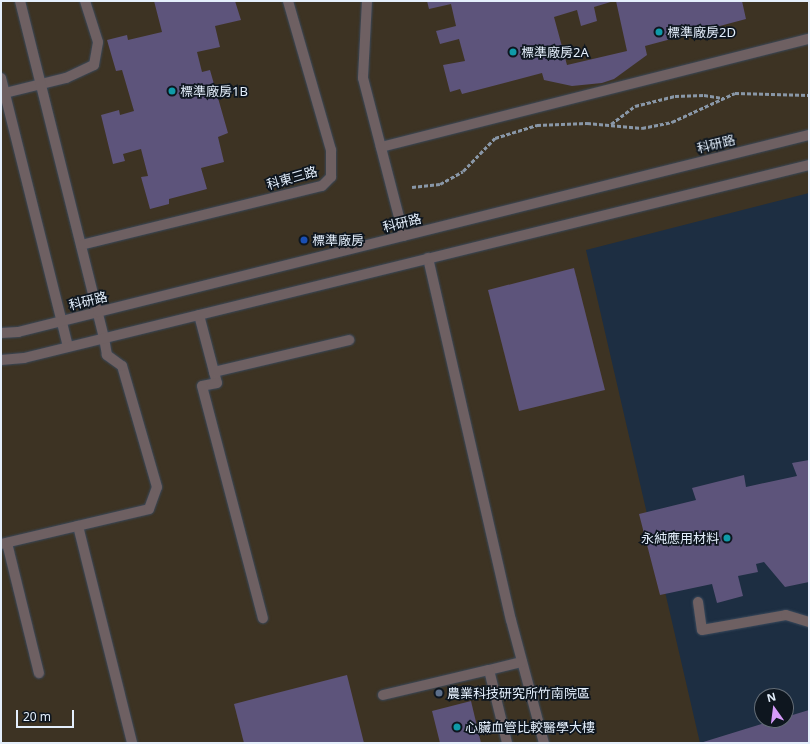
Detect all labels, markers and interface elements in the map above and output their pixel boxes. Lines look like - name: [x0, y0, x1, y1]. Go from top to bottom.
- place label: 標準廠房2D: [667, 24, 736, 40]
- marker: 標準廠房2D: [654, 27, 664, 37]
- place label: 標準廠房2A: [521, 44, 589, 60]
- marker: 標準廠房2A: [508, 47, 518, 57]
- place label: 標準廠房1B: [180, 83, 248, 99]
- marker: 標準廠房1B: [167, 86, 177, 96]
- street label: 科研路: [695, 132, 737, 156]
- street label: 科東三路: [265, 163, 319, 193]
- street label: 科研路: [381, 211, 423, 235]
- place label: 標準廠房: [312, 232, 364, 248]
- marker: 標準廠房: [299, 235, 309, 245]
- street label: 科研路: [67, 289, 109, 313]
- place label: 永純應用材料: [641, 530, 719, 546]
- marker: 永純應用材料: [722, 533, 732, 543]
- place label: 農業科技研究所竹南院區: [447, 685, 590, 701]
- marker: 農業科技研究所竹南院區: [434, 688, 444, 698]
- north arrow: [754, 688, 794, 728]
- text: N: [765, 688, 777, 705]
- scale bar: [18, 702, 76, 728]
- text: 20 m: [23, 708, 51, 725]
- place label: 心臟血管比較醫學大樓: [465, 719, 595, 735]
- marker: 心臟血管比較醫學大樓: [452, 722, 462, 732]

